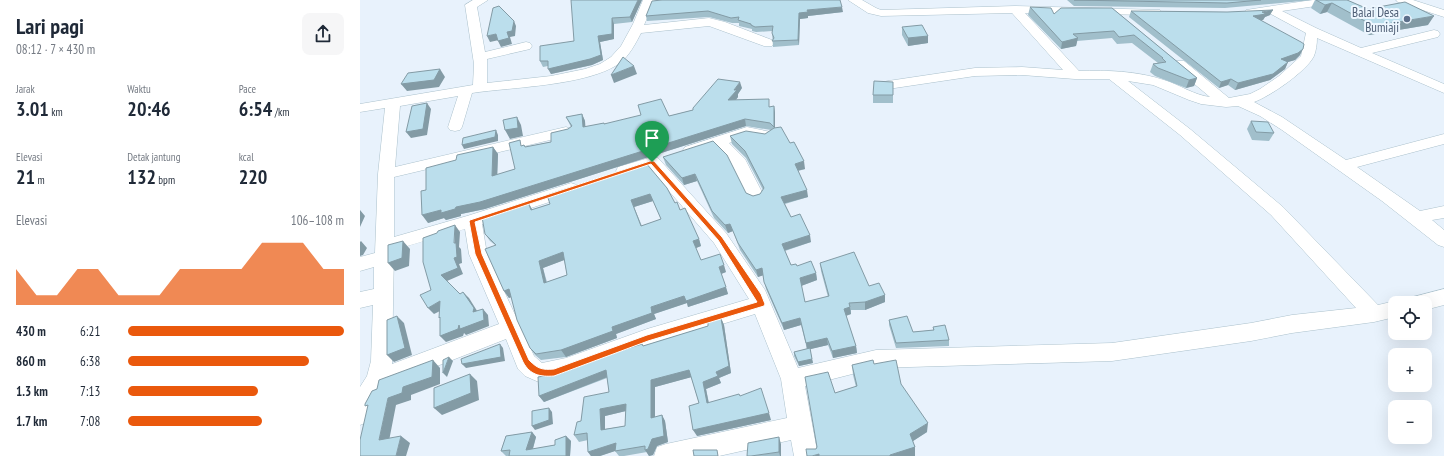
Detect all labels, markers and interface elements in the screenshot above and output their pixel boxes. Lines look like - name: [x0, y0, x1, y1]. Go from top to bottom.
- place label: Balai Desa Bumiaji: [1352, 4, 1399, 36]
- text: Lari pagi: [16, 12, 84, 40]
- button: share: [302, 13, 344, 55]
- marker: Balai Desa Bumiaji: [1402, 14, 1412, 24]
- text: 08:12 · 7 × 430 m: [16, 41, 95, 58]
- text: Jarak: [16, 82, 35, 96]
- text: Waktu: [127, 82, 151, 96]
- text: Pace: [239, 82, 256, 96]
- text: 3.01: [16, 96, 49, 122]
- text: 20:46: [127, 96, 171, 122]
- text: 6:54: [239, 96, 272, 122]
- text: km: [49, 105, 63, 119]
- text: /km: [272, 105, 289, 119]
- pin: [635, 121, 669, 162]
- icon: arrive: [641, 127, 663, 149]
- text: Elevasi: [16, 150, 42, 164]
- text: Detak jantung: [127, 150, 180, 164]
- text: kcal: [239, 150, 254, 164]
- text: 21: [16, 164, 35, 190]
- text: 132: [127, 164, 156, 190]
- text: 220: [239, 164, 267, 190]
- text: m: [35, 173, 45, 187]
- text: bpm: [156, 173, 175, 187]
- text: Elevasi: [16, 212, 47, 229]
- text: 106–108 m: [291, 212, 344, 229]
- map controls: [1388, 296, 1432, 444]
- button: locate: [1388, 296, 1432, 340]
- text: 430 m: [16, 323, 46, 340]
- text: 6:21: [80, 323, 100, 340]
- button: +: [1388, 348, 1432, 392]
- text: 860 m: [16, 353, 46, 370]
- text: 6:38: [80, 353, 100, 370]
- text: 1.3 km: [16, 383, 48, 400]
- text: 7:13: [80, 383, 100, 400]
- button: −: [1388, 400, 1432, 444]
- text: 1.7 km: [16, 413, 47, 430]
- text: 7:08: [80, 413, 100, 430]

